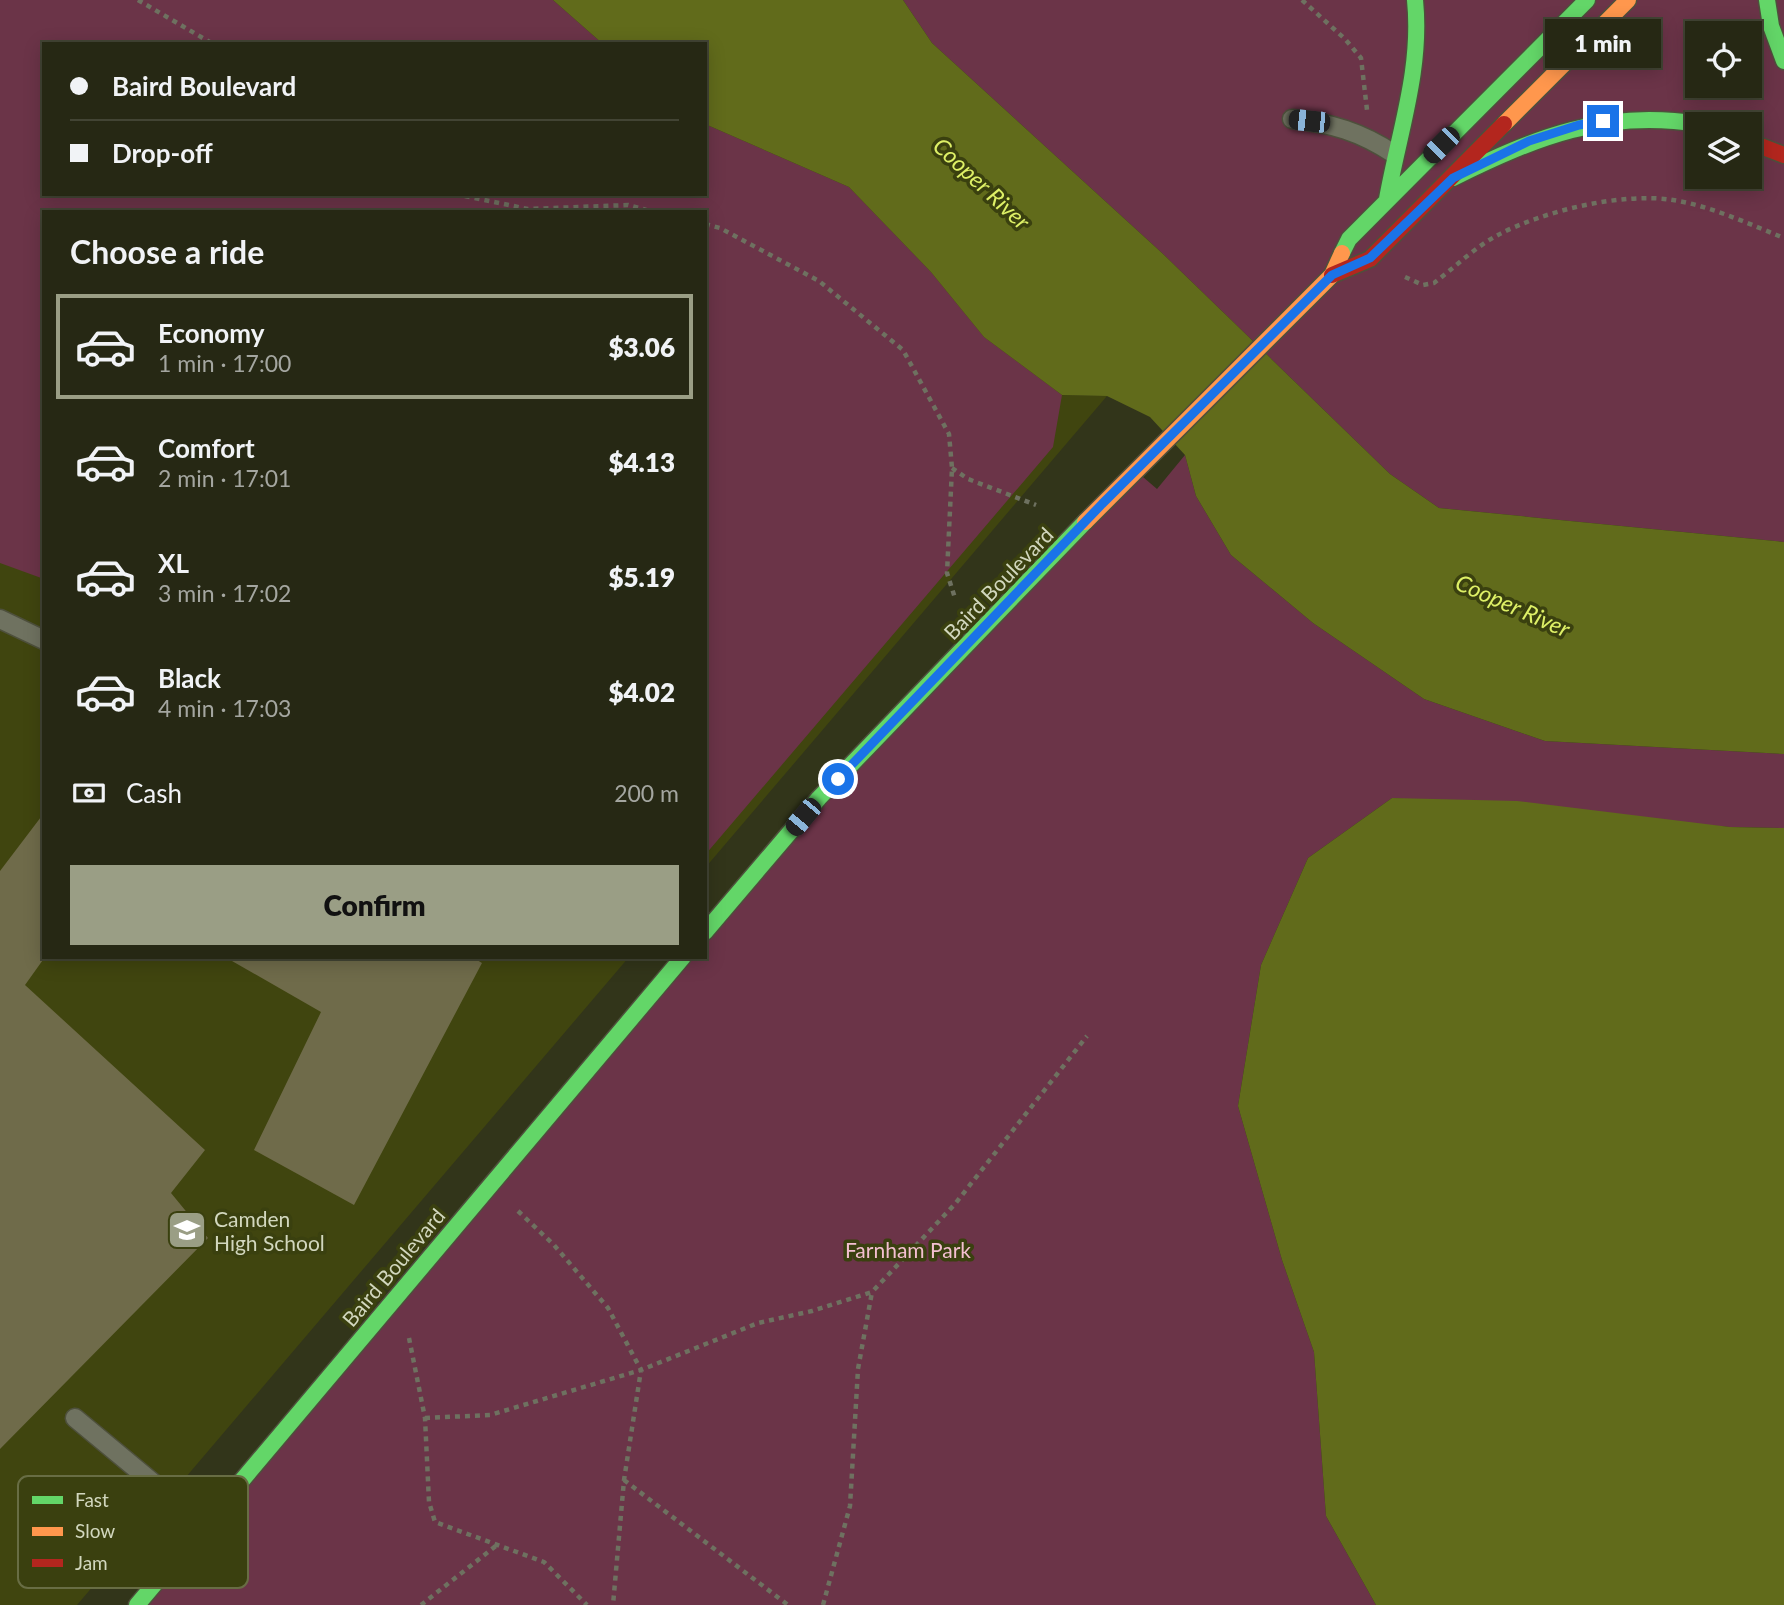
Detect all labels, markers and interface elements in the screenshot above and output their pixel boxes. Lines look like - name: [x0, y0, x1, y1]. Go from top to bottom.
- callout: 1 min: [1545, 19, 1661, 68]
- map controls: [1685, 21, 1762, 189]
- button: locate: [1685, 21, 1762, 98]
- text: 1 min: [1574, 29, 1632, 57]
- text: Baird Boulevard: [112, 70, 296, 102]
- route end: [1587, 105, 1619, 137]
- car: [1288, 108, 1331, 134]
- button: layers: [1685, 112, 1762, 189]
- car: [1419, 123, 1464, 167]
- water label: Cooper River: [928, 131, 1037, 236]
- text: Drop-off: [112, 137, 213, 169]
- text: Choose a ride: [70, 232, 264, 271]
- icon: car: [74, 315, 137, 378]
- text: Economy: [158, 317, 264, 349]
- text: $3.06: [608, 331, 675, 363]
- text: 1 min · 17:00: [158, 349, 291, 377]
- icon: car: [74, 430, 137, 493]
- text: Comfort: [158, 432, 255, 464]
- text: $4.13: [608, 446, 675, 478]
- text: 2 min · 17:01: [158, 464, 291, 492]
- street label: Baird Boulevard: [938, 522, 1058, 644]
- icon: car: [74, 545, 137, 608]
- text: XL: [158, 547, 189, 579]
- text: $5.19: [608, 561, 675, 593]
- water label: Cooper River: [1452, 567, 1575, 643]
- text: 3 min · 17:02: [158, 579, 291, 607]
- icon: car: [74, 660, 137, 723]
- text: Black: [158, 662, 221, 694]
- text: $4.02: [608, 676, 675, 708]
- text: 4 min · 17:03: [158, 694, 291, 722]
- route start: [822, 763, 854, 795]
- icon: cash: [70, 774, 108, 812]
- text: Cash: [126, 777, 182, 809]
- text: 200 m: [614, 779, 679, 807]
- car: [782, 794, 825, 840]
- button: Confirm: [70, 865, 679, 945]
- street label: Baird Boulevard: [336, 1203, 450, 1331]
- place label: Camden High School: [214, 1206, 325, 1255]
- school or university icon: Camden High School: [166, 1209, 208, 1251]
- park label: Farnham Park: [845, 1237, 971, 1262]
- legend: [18, 1476, 248, 1588]
- text: Fast: [75, 1488, 109, 1511]
- text: Slow: [75, 1519, 115, 1542]
- text: Jam: [75, 1551, 108, 1574]

